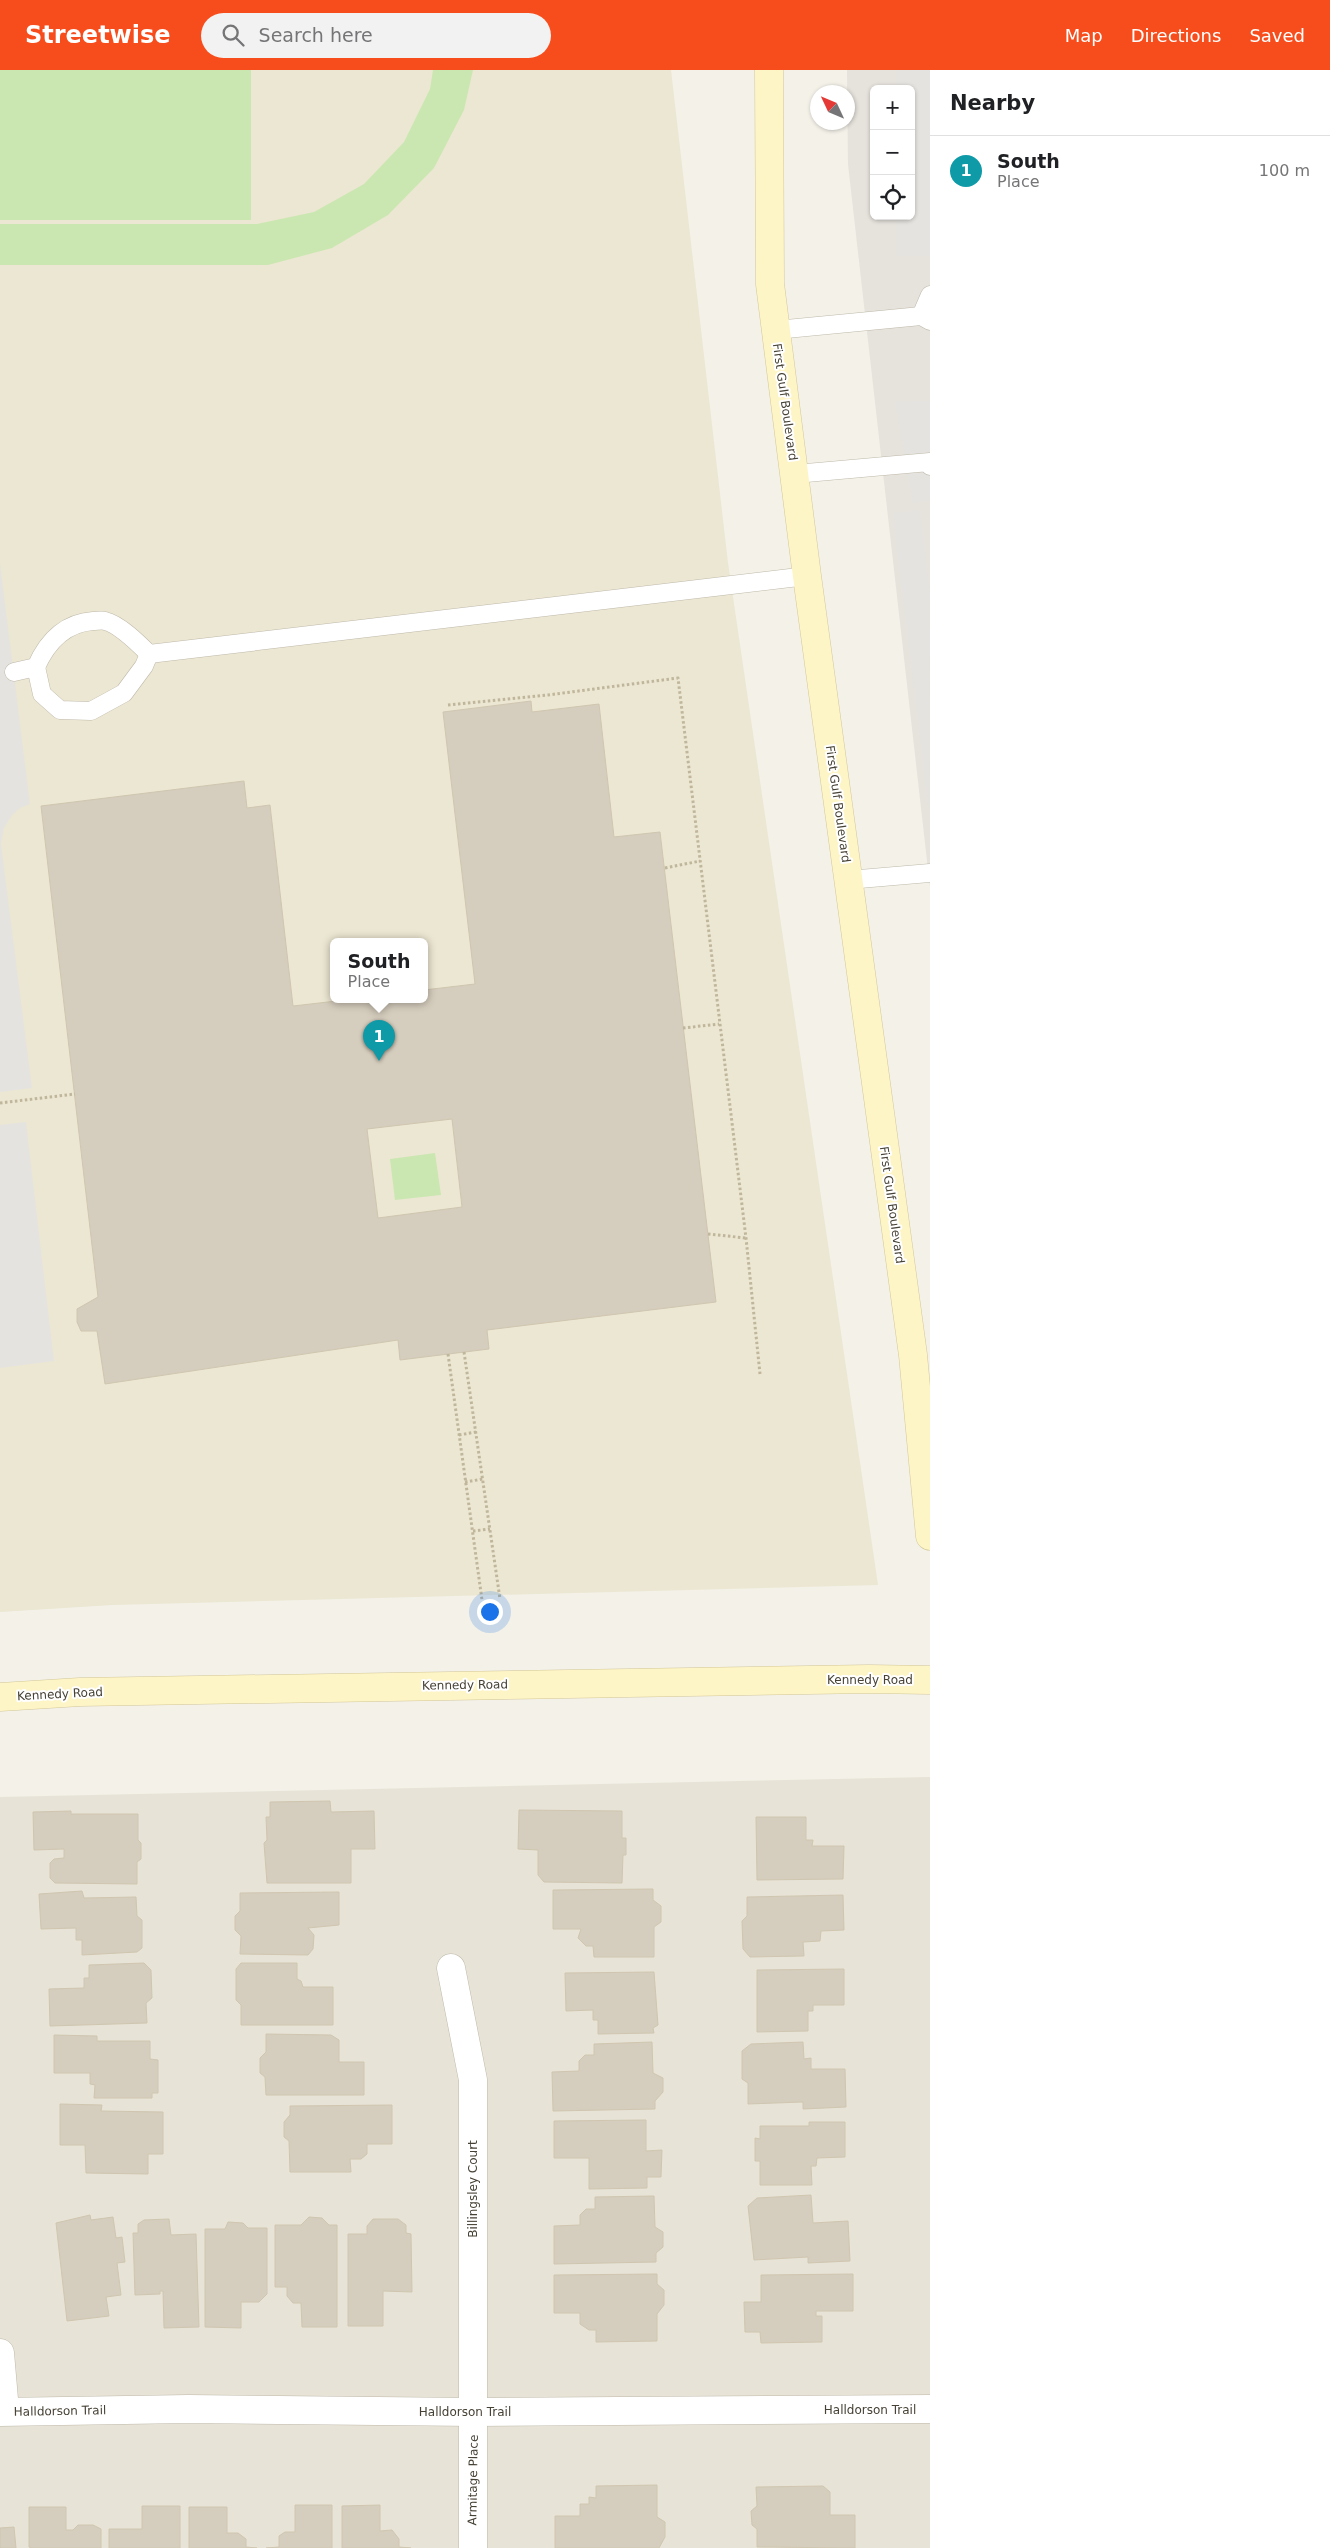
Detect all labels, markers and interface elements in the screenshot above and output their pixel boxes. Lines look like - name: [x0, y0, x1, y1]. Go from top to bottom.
- search box: [201, 13, 551, 58]
- text: Streetwise: [25, 21, 171, 49]
- icon: search: [219, 21, 247, 49]
- text: Search here: [259, 24, 373, 46]
- text: Map: [1065, 25, 1103, 46]
- text: Directions: [1131, 25, 1221, 46]
- text: Saved: [1249, 25, 1305, 46]
- north arrow: [810, 85, 855, 130]
- map controls: [870, 85, 915, 220]
- button: +: [870, 85, 915, 130]
- text: Nearby: [950, 91, 1035, 115]
- button: −: [870, 130, 915, 175]
- text: South: [997, 150, 1060, 172]
- text: 1: [960, 161, 972, 180]
- text: 100 m: [1259, 161, 1310, 180]
- text: Place: [997, 172, 1040, 191]
- button: locate: [870, 175, 915, 220]
- street label: First Gulf Boulevard: [770, 343, 800, 461]
- street label: First Gulf Boulevard: [823, 745, 853, 863]
- popup: [330, 938, 428, 1003]
- text: South: [348, 950, 410, 972]
- text: Place: [348, 972, 390, 991]
- pin: 1: [363, 1020, 395, 1061]
- street label: First Gulf Boulevard: [877, 1146, 907, 1264]
- your location: [477, 1599, 503, 1625]
- street label: Kennedy Road: [827, 1673, 913, 1687]
- street label: Kennedy Road: [422, 1677, 508, 1693]
- street label: Kennedy Road: [17, 1685, 103, 1703]
- street label: Billingsley Court: [466, 2140, 480, 2238]
- street label: Halldorson Trail: [14, 2403, 106, 2419]
- street label: Halldorson Trail: [824, 2403, 916, 2417]
- street label: Halldorson Trail: [419, 2405, 511, 2419]
- street label: Armitage Place: [465, 2435, 481, 2525]

